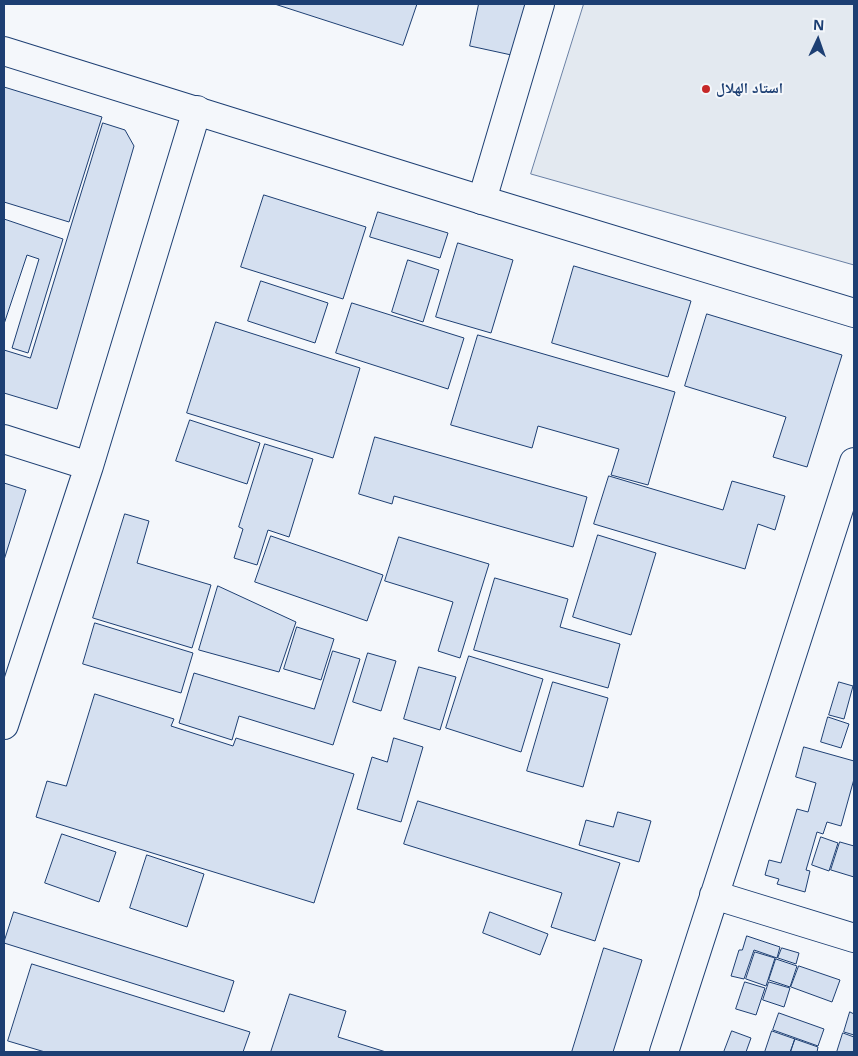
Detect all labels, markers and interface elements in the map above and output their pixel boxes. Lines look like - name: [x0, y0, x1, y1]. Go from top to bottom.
- north arrow: [793, 15, 843, 65]
- text: N: [813, 15, 825, 34]
- place label: استاد الهلال: [716, 80, 783, 98]
- marker: استاد الهلال: [700, 83, 712, 95]

